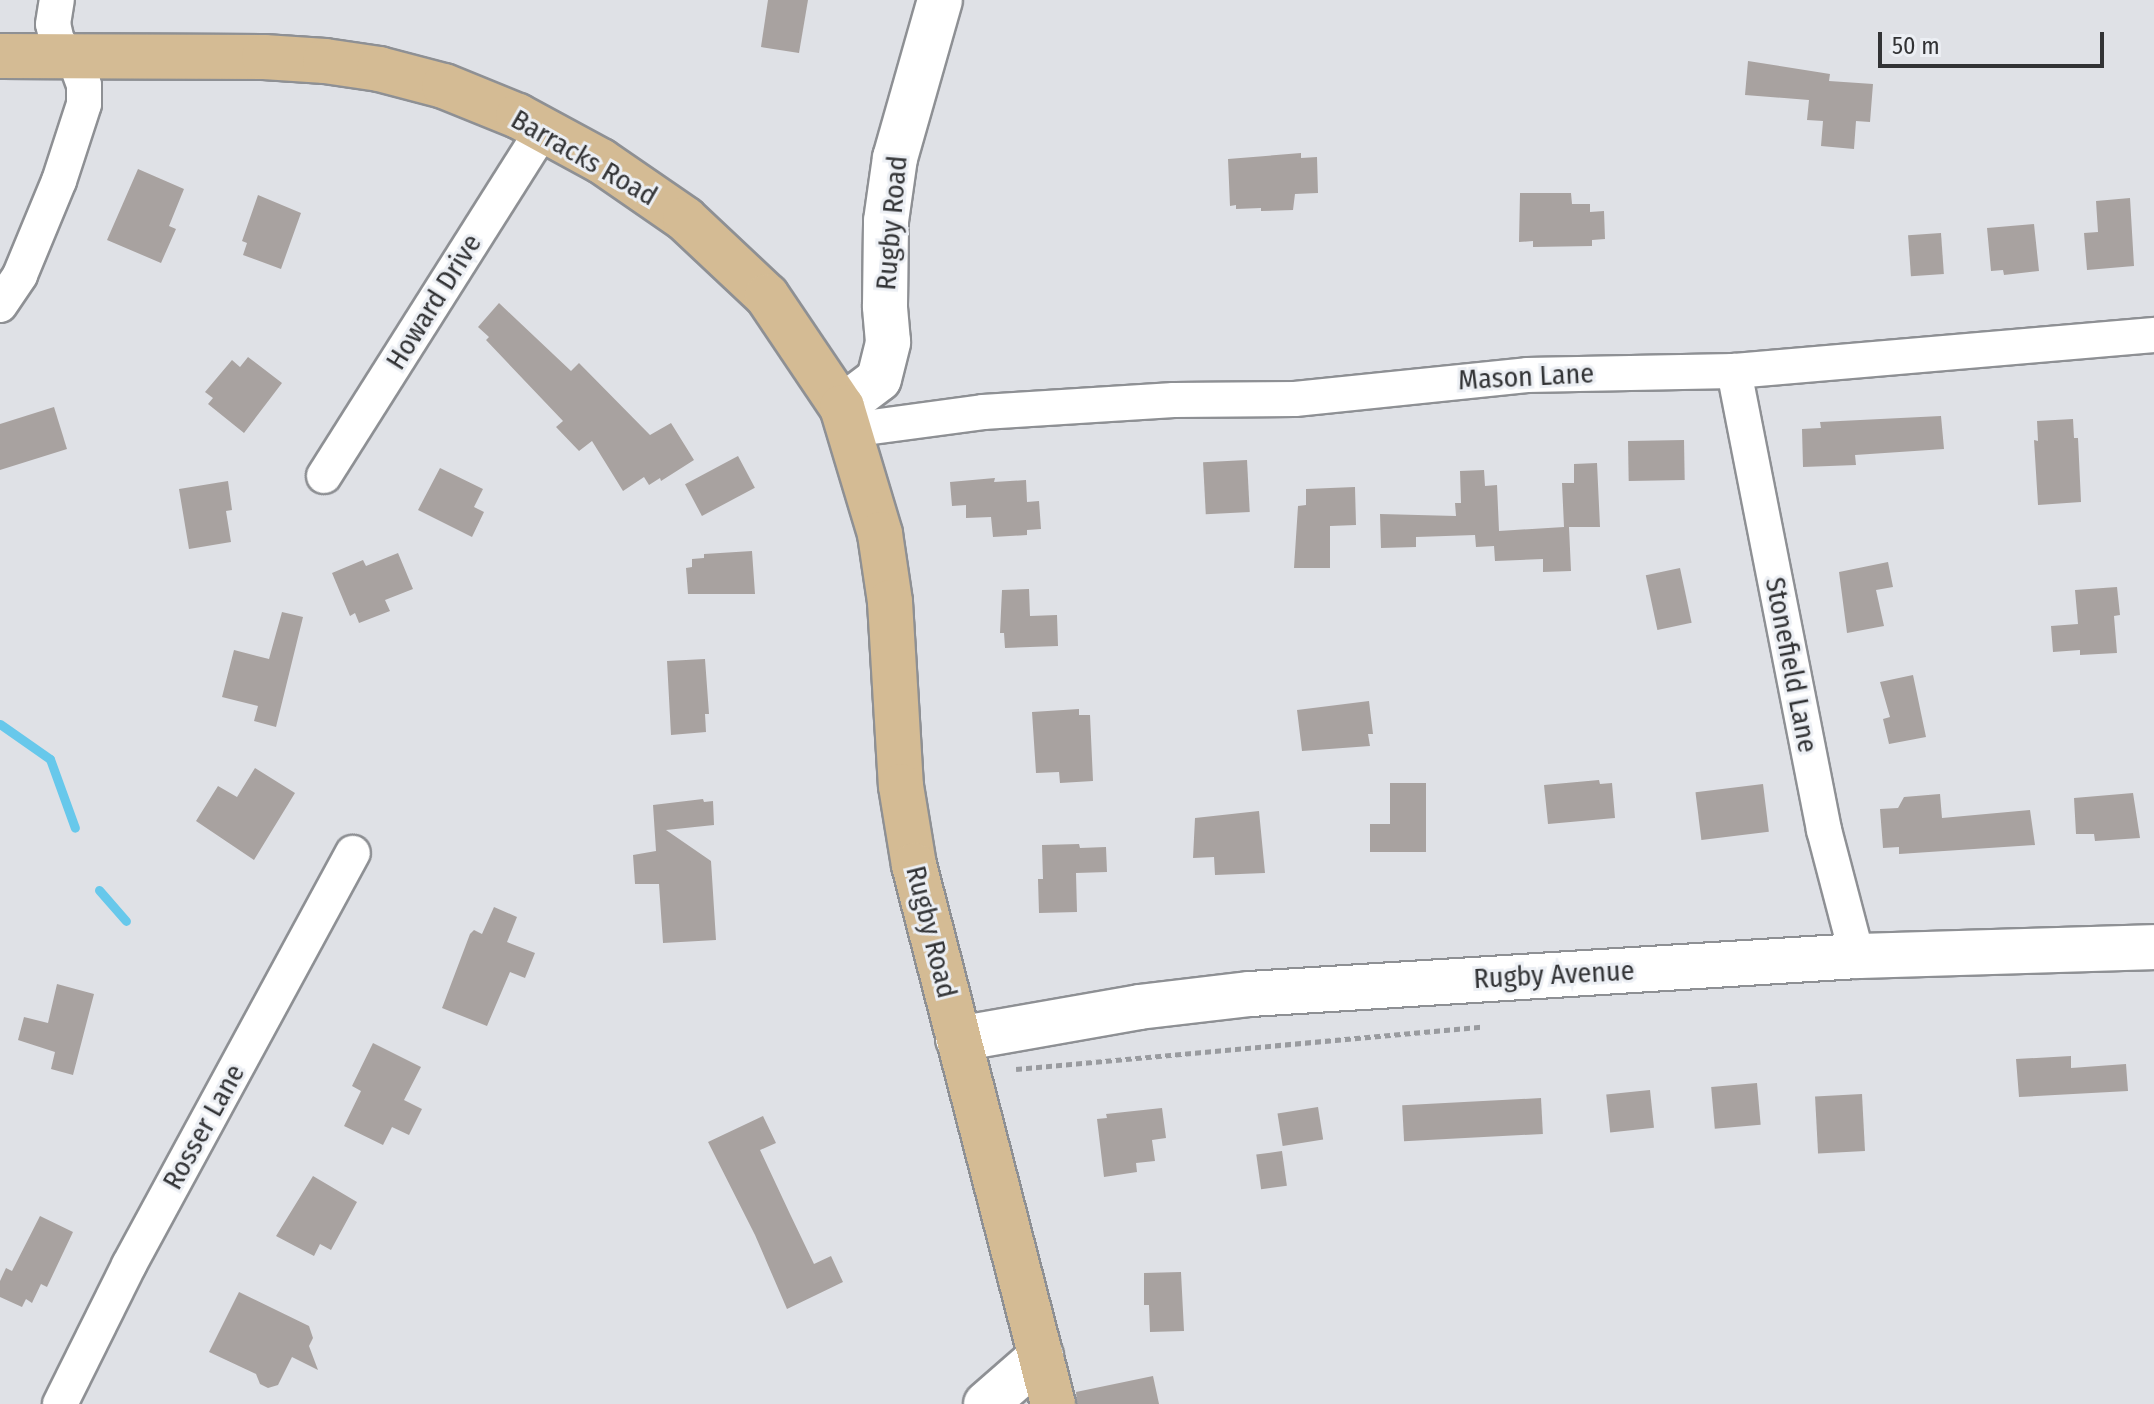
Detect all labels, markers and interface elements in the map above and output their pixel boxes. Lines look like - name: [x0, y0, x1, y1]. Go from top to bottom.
- scale bar: [1882, 16, 2108, 66]
- text: 50 m: [1892, 32, 1940, 60]
- street label: Barracks Road: [505, 103, 663, 213]
- street label: Rugby Road: [869, 154, 915, 292]
- street label: Howard Drive: [379, 228, 489, 376]
- street label: Mason Lane: [1457, 357, 1595, 397]
- street label: Stonefield Lane: [1758, 575, 1824, 755]
- street label: Rugby Road: [898, 862, 964, 1002]
- street label: Rugby Avenue: [1473, 954, 1635, 996]
- street label: Rosser Lane: [156, 1059, 252, 1195]

